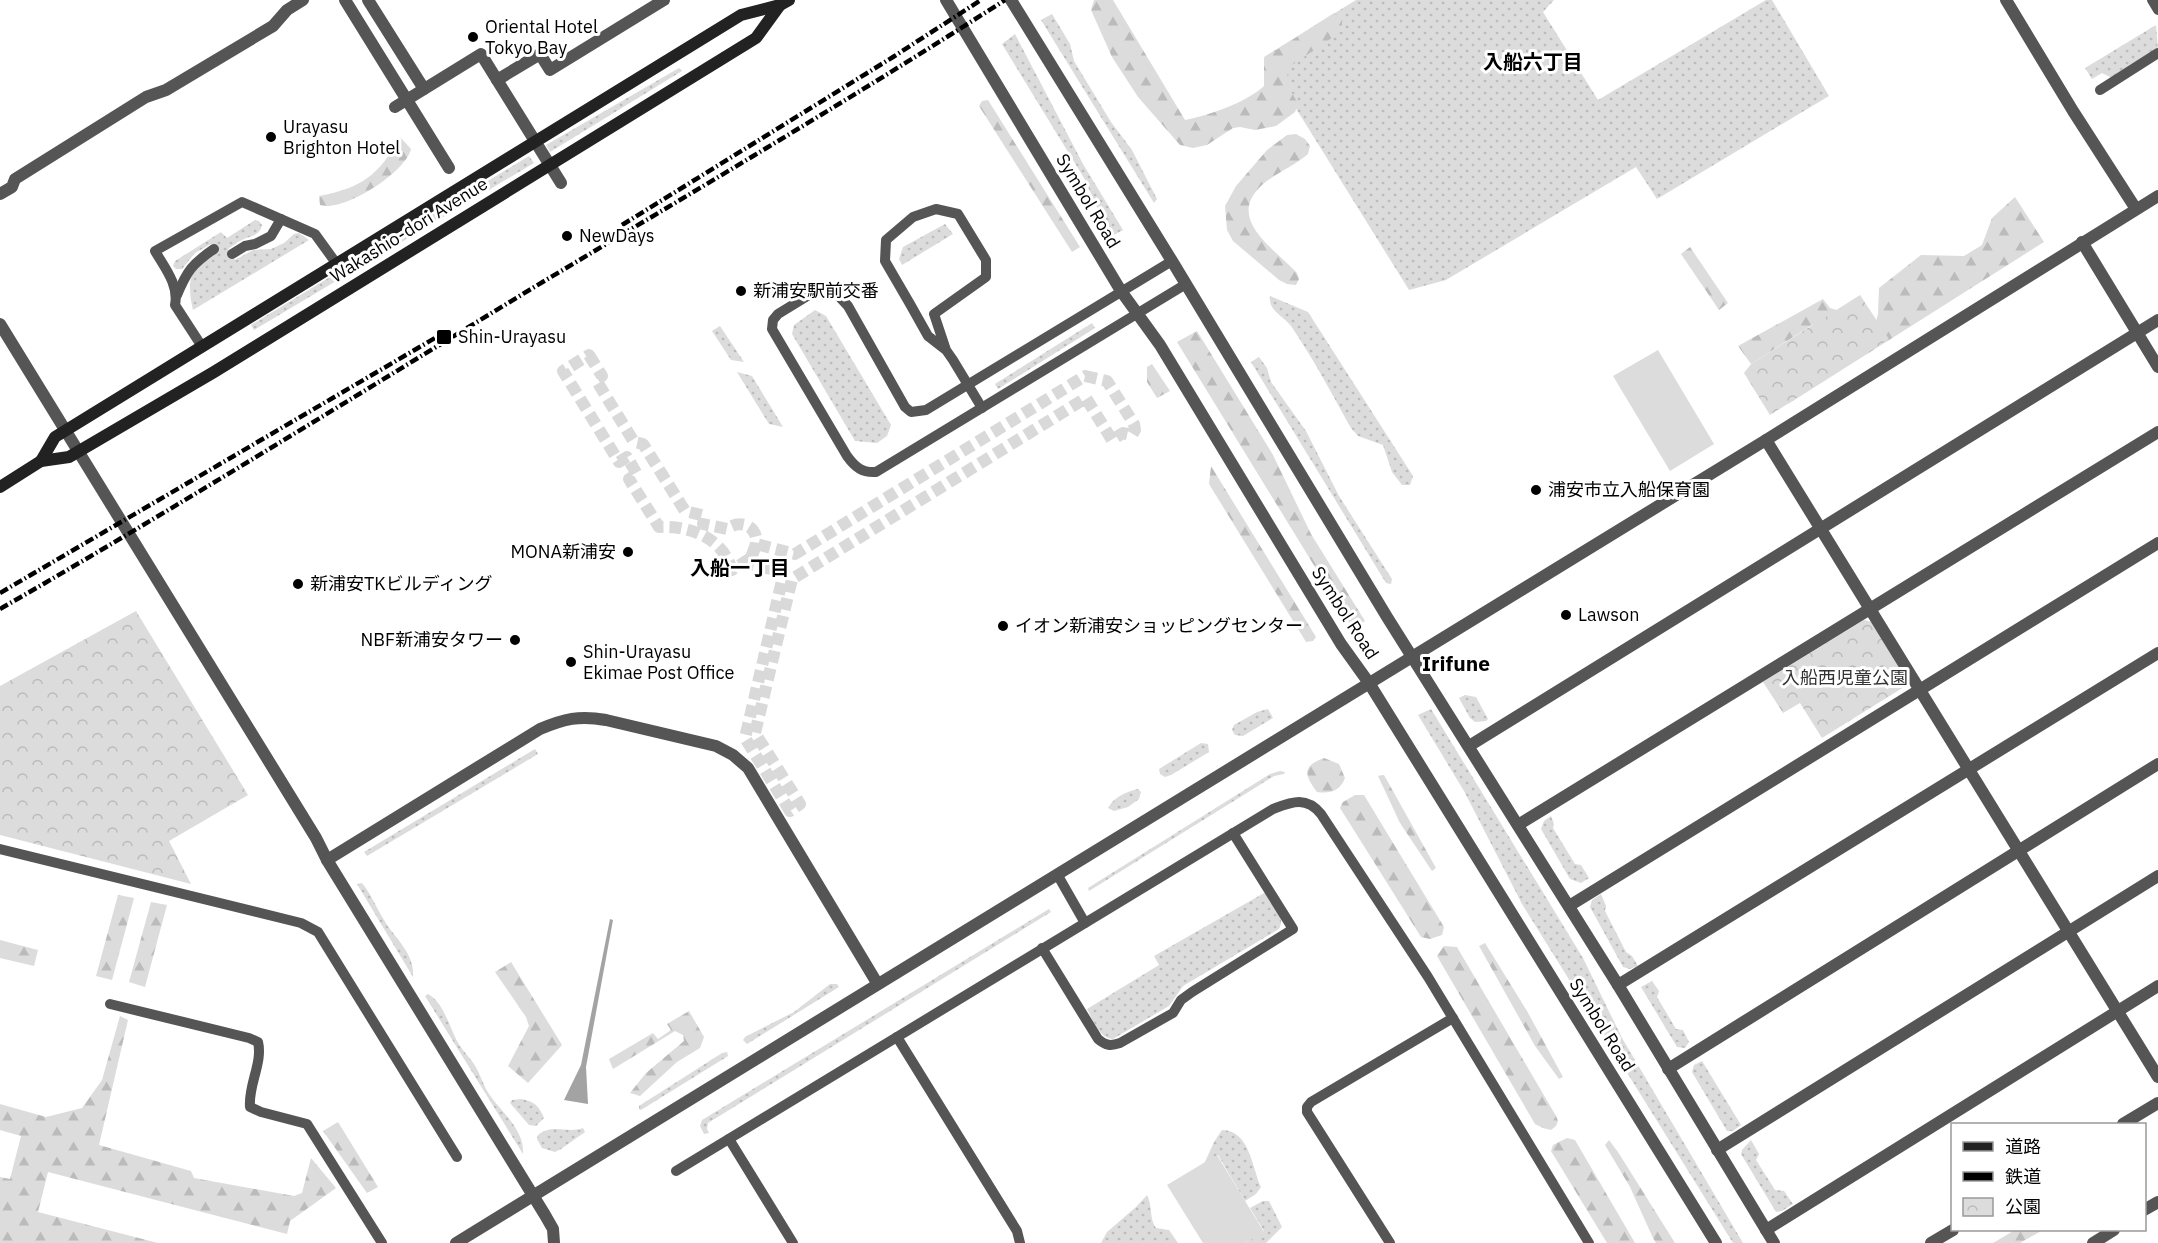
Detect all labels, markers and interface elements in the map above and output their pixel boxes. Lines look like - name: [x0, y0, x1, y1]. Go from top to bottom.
- place label: Oriental Hotel Tokyo Bay: [485, 15, 598, 59]
- marker: Oriental Hotel Tokyo Bay: [466, 30, 480, 44]
- district label: 入船六丁目: [1483, 48, 1583, 75]
- place label: Urayasu Brighton Hotel: [283, 115, 400, 159]
- marker: Urayasu Brighton Hotel: [264, 130, 278, 144]
- street label: Symbol Road: [1051, 149, 1126, 252]
- street label: Wakashio-dori Avenue: [326, 172, 492, 287]
- place label: NewDays: [579, 224, 655, 247]
- marker: NewDays: [560, 229, 574, 243]
- place label: 新浦安駅前交番: [753, 279, 879, 302]
- marker: 新浦安駅前交番: [734, 284, 748, 298]
- place label: Shin-Urayasu: [458, 325, 566, 348]
- marker: Shin-Urayasu: [435, 328, 453, 346]
- place label: 浦安市立入船保育園: [1548, 478, 1710, 501]
- marker: 浦安市立入船保育園: [1529, 483, 1543, 497]
- place label: MONA新浦安: [510, 540, 616, 563]
- marker: MONA新浦安: [621, 545, 635, 559]
- district label: 入船一丁目: [690, 554, 790, 581]
- street label: Symbol Road: [1307, 562, 1384, 664]
- place label: 新浦安TKビルディング: [310, 572, 492, 595]
- marker: 新浦安TKビルディング: [291, 577, 305, 591]
- place label: Lawson: [1578, 603, 1639, 626]
- marker: Lawson: [1559, 608, 1573, 622]
- place label: イオン新浦安ショッピングセンター: [1015, 614, 1303, 637]
- marker: イオン新浦安ショッピングセンター: [996, 619, 1010, 633]
- place label: NBF新浦安タワー: [360, 628, 503, 651]
- marker: NBF新浦安タワー: [508, 633, 522, 647]
- place label: Shin-Urayasu Ekimae Post Office: [583, 640, 734, 684]
- district label: Irifune: [1422, 649, 1490, 677]
- marker: Shin-Urayasu Ekimae Post Office: [564, 655, 578, 669]
- park label: 入船西児童公園: [1782, 666, 1908, 689]
- street label: Symbol Road: [1565, 974, 1640, 1076]
- legend: [1951, 1123, 2146, 1231]
- text: 道路: [2005, 1135, 2041, 1158]
- text: 鉄道: [2005, 1165, 2041, 1188]
- text: 公園: [2005, 1195, 2041, 1218]

